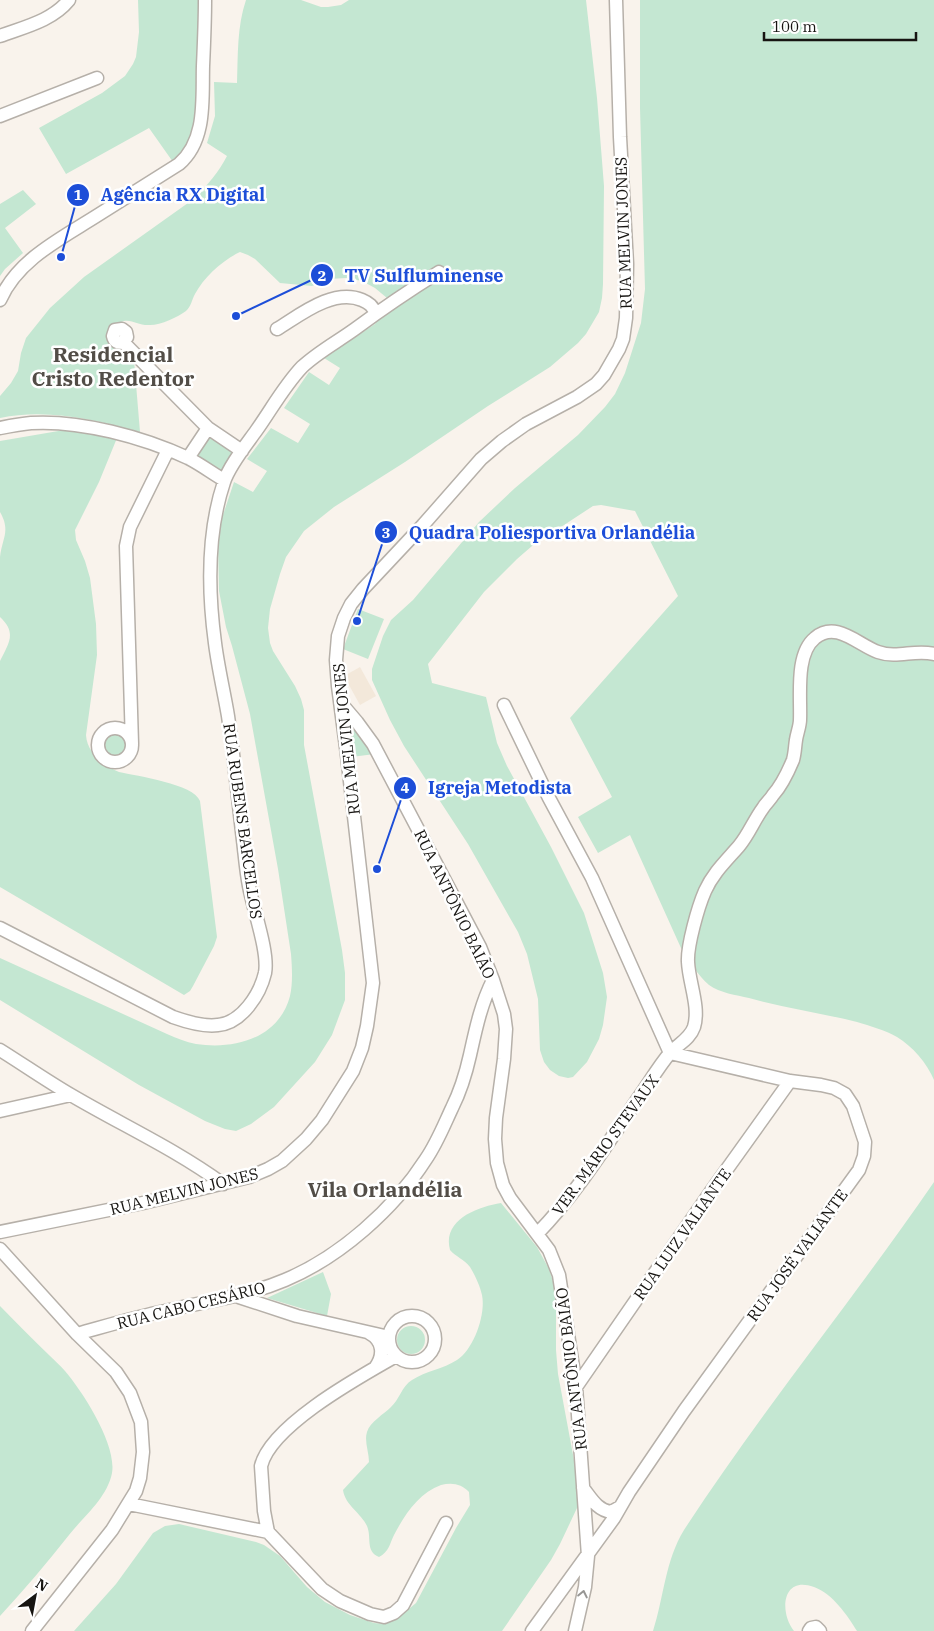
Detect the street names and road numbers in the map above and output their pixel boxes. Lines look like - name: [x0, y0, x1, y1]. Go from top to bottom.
- street label: RUA MELVIN JONES: [610, 157, 636, 309]
- street label: RUA MELVIN JONES: [328, 662, 364, 816]
- street label: RUA RUBENS BARCELLOS: [219, 722, 267, 920]
- street label: RUA ANTÔNIO BAIÃO: [410, 826, 500, 982]
- street label: VER. MÁRIO STEVAUX: [546, 1070, 663, 1219]
- street label: RUA MELVIN JONES: [108, 1163, 260, 1219]
- street label: RUA LUIZ VALIANTE: [629, 1164, 735, 1304]
- street label: RUA JOSÉ VALIANTE: [741, 1184, 852, 1325]
- street label: RUA CABO CESÁRIO: [114, 1276, 267, 1333]
- street label: RUA ANTÔNIO BAIÃO: [551, 1286, 591, 1452]

